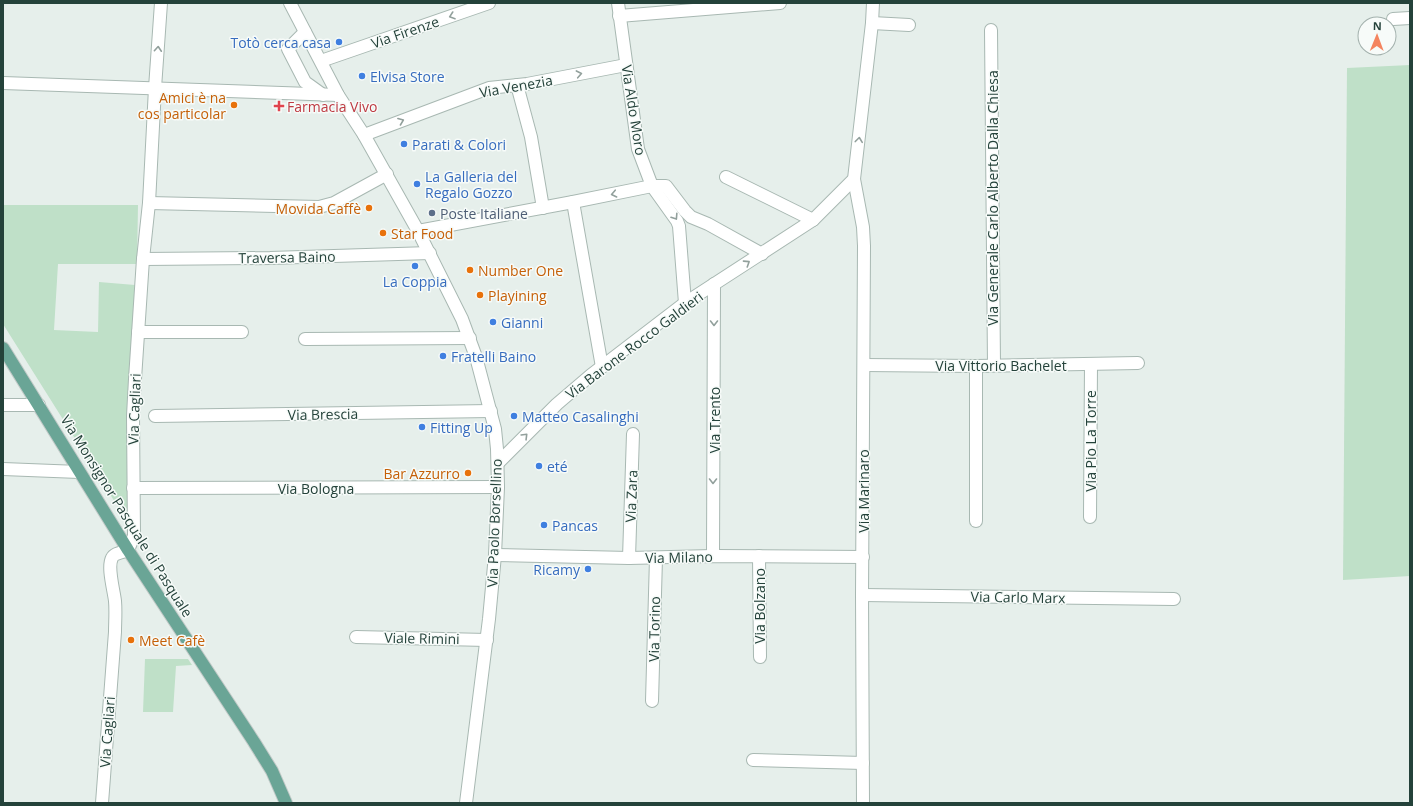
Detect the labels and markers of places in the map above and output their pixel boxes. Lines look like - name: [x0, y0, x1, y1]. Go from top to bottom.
- place label: Totò cerca casa: [230, 33, 331, 52]
- marker: Totò cerca casa: [334, 37, 344, 47]
- place label: Elvisa Store: [370, 67, 445, 86]
- marker: Elvisa Store: [357, 71, 367, 81]
- place label: Amici è na cos particolar: [138, 88, 226, 123]
- place label: Farmacia Vivo: [287, 97, 377, 116]
- marker: Amici è na cos particolar: [229, 100, 239, 110]
- marker: Farmacia Vivo: [274, 101, 284, 111]
- place label: Parati & Colori: [412, 135, 506, 154]
- marker: Parati & Colori: [399, 139, 409, 149]
- place label: La Galleria del Regalo Gozzo: [425, 167, 517, 202]
- marker: La Galleria del Regalo Gozzo: [412, 179, 422, 189]
- place label: Movida Caffè: [276, 199, 361, 218]
- marker: Movida Caffè: [364, 203, 374, 213]
- place label: Poste Italiane: [440, 204, 528, 223]
- marker: Poste Italiane: [427, 208, 437, 218]
- place label: Star Food: [391, 224, 453, 243]
- marker: Star Food: [378, 228, 388, 238]
- marker: La Coppia: [410, 261, 420, 271]
- place label: Number One: [478, 261, 563, 280]
- marker: Number One: [465, 265, 475, 275]
- place label: La Coppia: [383, 272, 447, 291]
- place label: Playining: [488, 286, 547, 305]
- marker: Playining: [475, 290, 485, 300]
- place label: Gianni: [501, 313, 543, 332]
- marker: Gianni: [488, 317, 498, 327]
- place label: Fratelli Baino: [451, 347, 536, 366]
- marker: Fratelli Baino: [438, 351, 448, 361]
- place label: Matteo Casalinghi: [522, 407, 639, 426]
- marker: Matteo Casalinghi: [509, 411, 519, 421]
- place label: Fitting Up: [430, 418, 493, 437]
- marker: Fitting Up: [417, 422, 427, 432]
- place label: eté: [547, 457, 568, 476]
- marker: eté: [534, 461, 544, 471]
- place label: Bar Azzurro: [383, 464, 460, 483]
- marker: Bar Azzurro: [463, 468, 473, 478]
- place label: Pancas: [552, 516, 598, 535]
- marker: Pancas: [539, 520, 549, 530]
- place label: Ricamy: [533, 560, 581, 579]
- marker: Ricamy: [583, 564, 593, 574]
- place label: Meet Cafè: [139, 631, 205, 650]
- marker: Meet Cafè: [126, 635, 136, 645]

